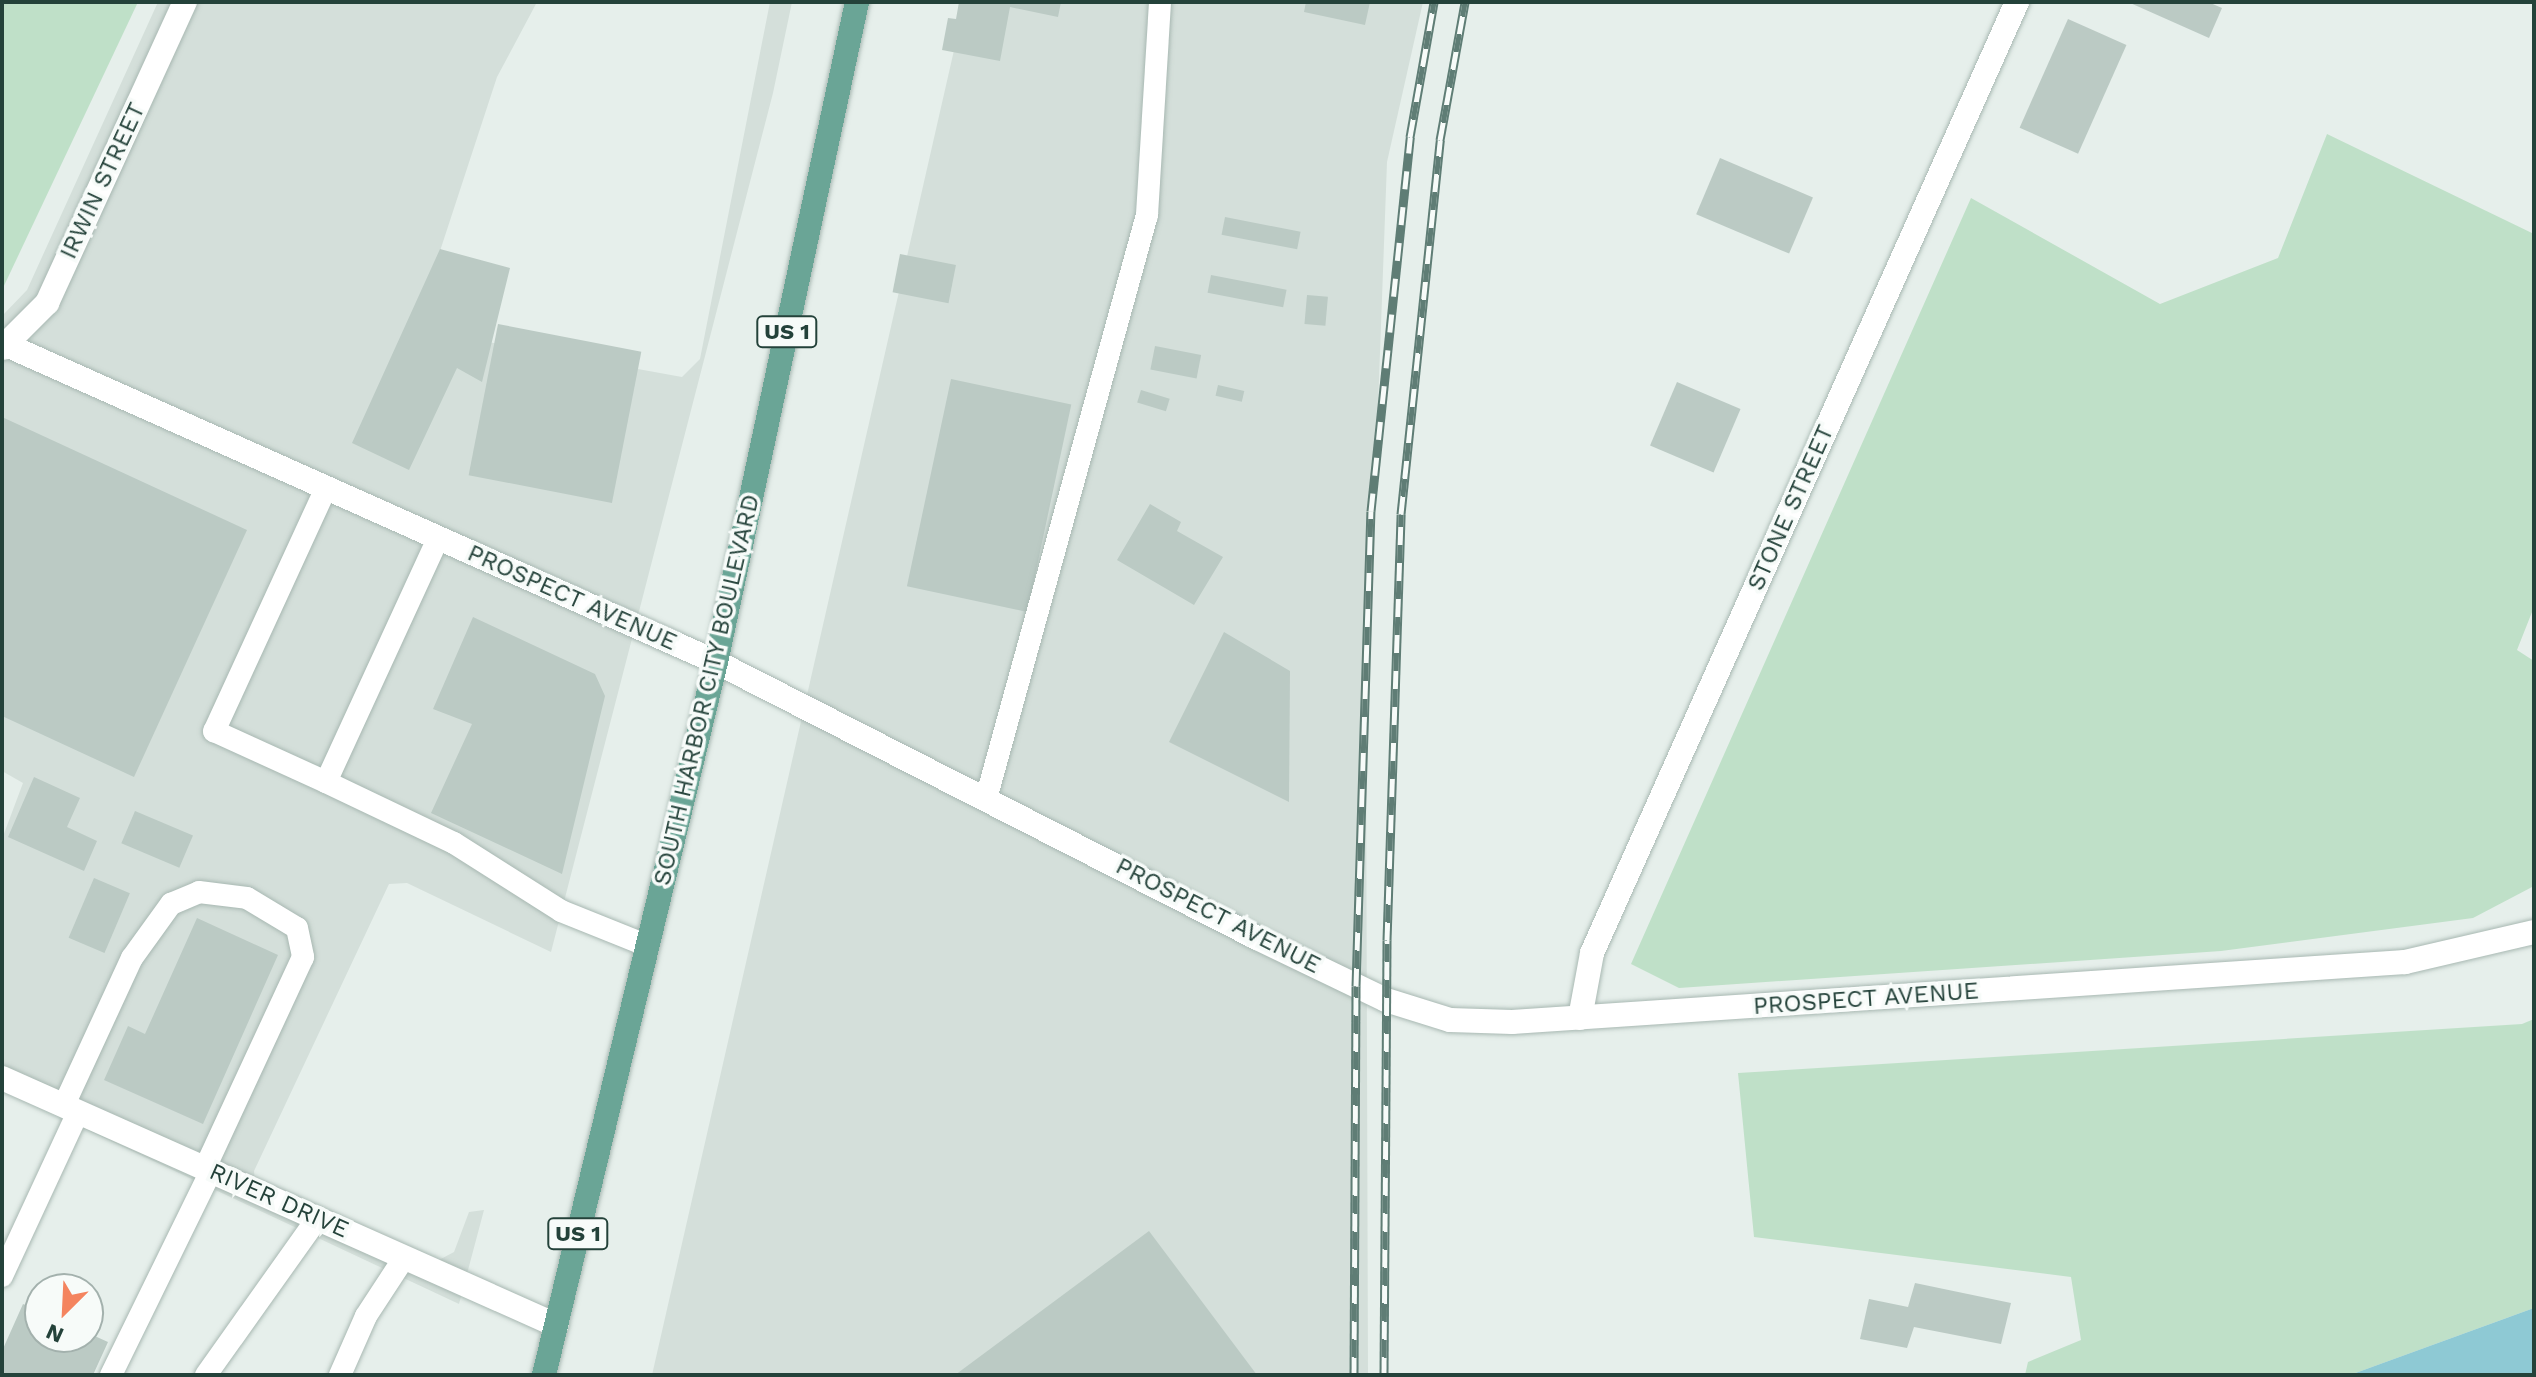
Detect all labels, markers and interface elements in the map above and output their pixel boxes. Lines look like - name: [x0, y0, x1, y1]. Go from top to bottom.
- street label: IRWIN STREET: [54, 98, 152, 264]
- road number: US 1: [755, 314, 819, 350]
- street label: STONE STREET: [1742, 421, 1840, 595]
- street label: SOUTH HARBOR CITY BOULEVARD: [648, 491, 766, 889]
- street label: PROSPECT AVENUE: [462, 539, 682, 657]
- street label: PROSPECT AVENUE: [1110, 851, 1326, 981]
- street label: PROSPECT AVENUE: [1751, 977, 1981, 1021]
- street label: RIVER DRIVE: [205, 1157, 353, 1245]
- road number: US 1: [546, 1216, 610, 1252]
- north arrow: [24, 1273, 104, 1353]
- text: N: [42, 1319, 67, 1348]

